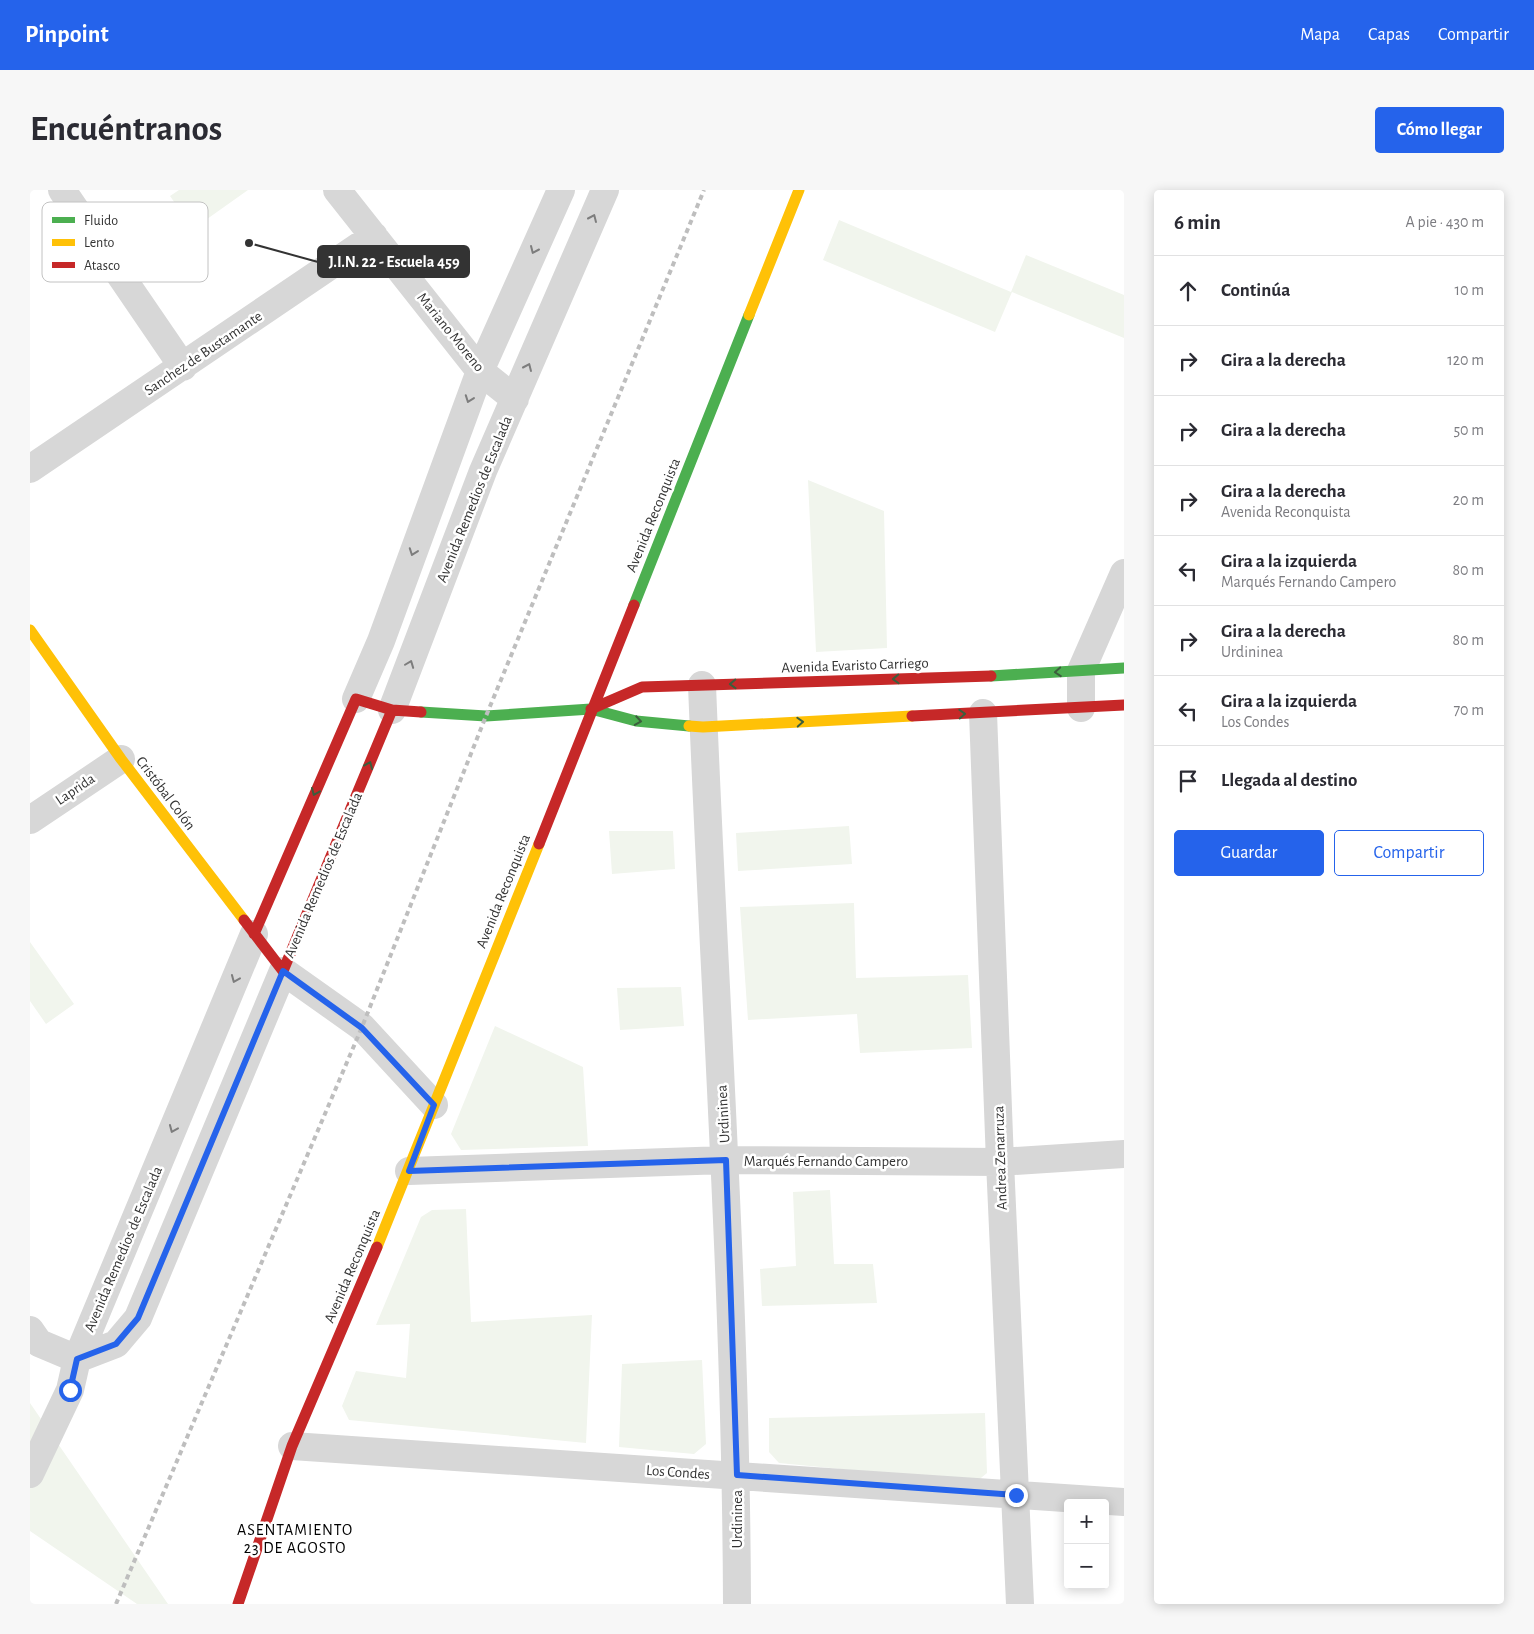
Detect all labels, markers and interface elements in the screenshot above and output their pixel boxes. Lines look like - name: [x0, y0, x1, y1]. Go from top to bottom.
- text: Pinpoint: [25, 23, 109, 47]
- text: Mapa: [1300, 26, 1340, 44]
- text: Capas: [1368, 26, 1410, 44]
- text: Compartir: [1438, 26, 1509, 44]
- button: Cómo llegar: [1375, 107, 1504, 153]
- text: Encuéntranos: [30, 112, 222, 147]
- legend: [42, 202, 208, 282]
- text: 6 min: [1174, 212, 1221, 233]
- text: Fluido: [84, 214, 118, 228]
- one-way arrow: [587, 214, 598, 223]
- text: A pie · 430 m: [1406, 214, 1484, 230]
- text: Lento: [84, 236, 115, 250]
- one-way arrow: [530, 245, 540, 254]
- callout: J.I.N. 22 - Escuela 459: [318, 246, 469, 277]
- text: J.I.N. 22 - Escuela 459: [328, 254, 460, 270]
- text: Atasco: [84, 259, 120, 273]
- icon: ahead: [1174, 277, 1202, 305]
- text: Continúa: [1221, 281, 1290, 300]
- text: 10 m: [1455, 282, 1484, 298]
- street label: Mariano Moreno: [414, 290, 487, 375]
- street label: Sanchez de Bustamante: [142, 308, 265, 398]
- icon: right: [1174, 347, 1202, 375]
- text: Gira a la derecha: [1221, 351, 1346, 370]
- text: 120 m: [1447, 352, 1484, 368]
- one-way arrow: [522, 363, 533, 372]
- one-way arrow: [465, 395, 475, 403]
- street label: Avenida Remedios de Escalada: [434, 414, 515, 585]
- icon: right: [1174, 417, 1202, 445]
- text: Gira a la derecha: [1221, 421, 1346, 440]
- text: 50 m: [1453, 422, 1484, 438]
- street label: Avenida Reconquista: [624, 456, 683, 574]
- text: Gira a la derecha: [1221, 482, 1346, 501]
- icon: right: [1174, 487, 1202, 515]
- text: 20 m: [1453, 492, 1484, 508]
- text: Avenida Reconquista: [1221, 504, 1351, 520]
- one-way arrow: [409, 547, 419, 556]
- text: Gira a la izquierda: [1221, 552, 1357, 571]
- icon: left: [1174, 557, 1202, 585]
- text: 80 m: [1453, 562, 1484, 578]
- text: Marqués Fernando Campero: [1221, 574, 1396, 590]
- text: Gira a la derecha: [1221, 622, 1346, 641]
- icon: right: [1174, 627, 1202, 655]
- text: 80 m: [1453, 632, 1484, 648]
- text: Urdininea: [1221, 644, 1283, 660]
- street label: Avenida Evaristo Carriego: [781, 655, 929, 676]
- one-way arrow: [404, 661, 414, 669]
- one-way arrow: [1054, 667, 1062, 678]
- one-way arrow: [891, 674, 899, 684]
- one-way arrow: [729, 679, 736, 689]
- text: Gira a la izquierda: [1221, 692, 1357, 711]
- icon: left: [1174, 697, 1202, 725]
- text: 70 m: [1453, 702, 1484, 718]
- one-way arrow: [959, 708, 967, 719]
- text: Los Condes: [1221, 714, 1289, 730]
- one-way arrow: [635, 715, 643, 726]
- one-way arrow: [796, 717, 804, 728]
- street label: Cristóbal Colón: [133, 754, 198, 833]
- one-way arrow: [363, 761, 374, 770]
- icon: arrive: [1174, 767, 1202, 795]
- street label: Laprida: [53, 771, 98, 808]
- text: Llegada al destino: [1221, 771, 1358, 790]
- one-way arrow: [311, 787, 322, 796]
- street label: Avenida Remedios de Escalada: [282, 790, 365, 960]
- button: Guardar: [1174, 830, 1324, 876]
- button: Compartir: [1334, 830, 1484, 876]
- street label: Avenida Reconquista: [474, 832, 533, 950]
- one-way arrow: [231, 974, 242, 983]
- street label: Urdininea: [714, 1084, 733, 1143]
- street label: Andrea Zenarruza: [991, 1105, 1010, 1211]
- one-way arrow: [169, 1124, 179, 1133]
- street label: Marqués Fernando Campero: [744, 1154, 908, 1169]
- street label: Avenida Remedios de Escalada: [82, 1164, 165, 1334]
- street label: Avenida Reconquista: [322, 1207, 383, 1325]
- route start: [59, 1379, 82, 1402]
- street label: Los Condes: [645, 1463, 710, 1482]
- route end: [1005, 1484, 1028, 1507]
- street label: Urdininea: [730, 1490, 745, 1548]
- map controls: [1064, 1499, 1109, 1589]
- button: +: [1064, 1499, 1109, 1544]
- district label: ASENTAMIENTO 23 DE AGOSTO: [237, 1522, 353, 1556]
- button: −: [1064, 1544, 1109, 1589]

